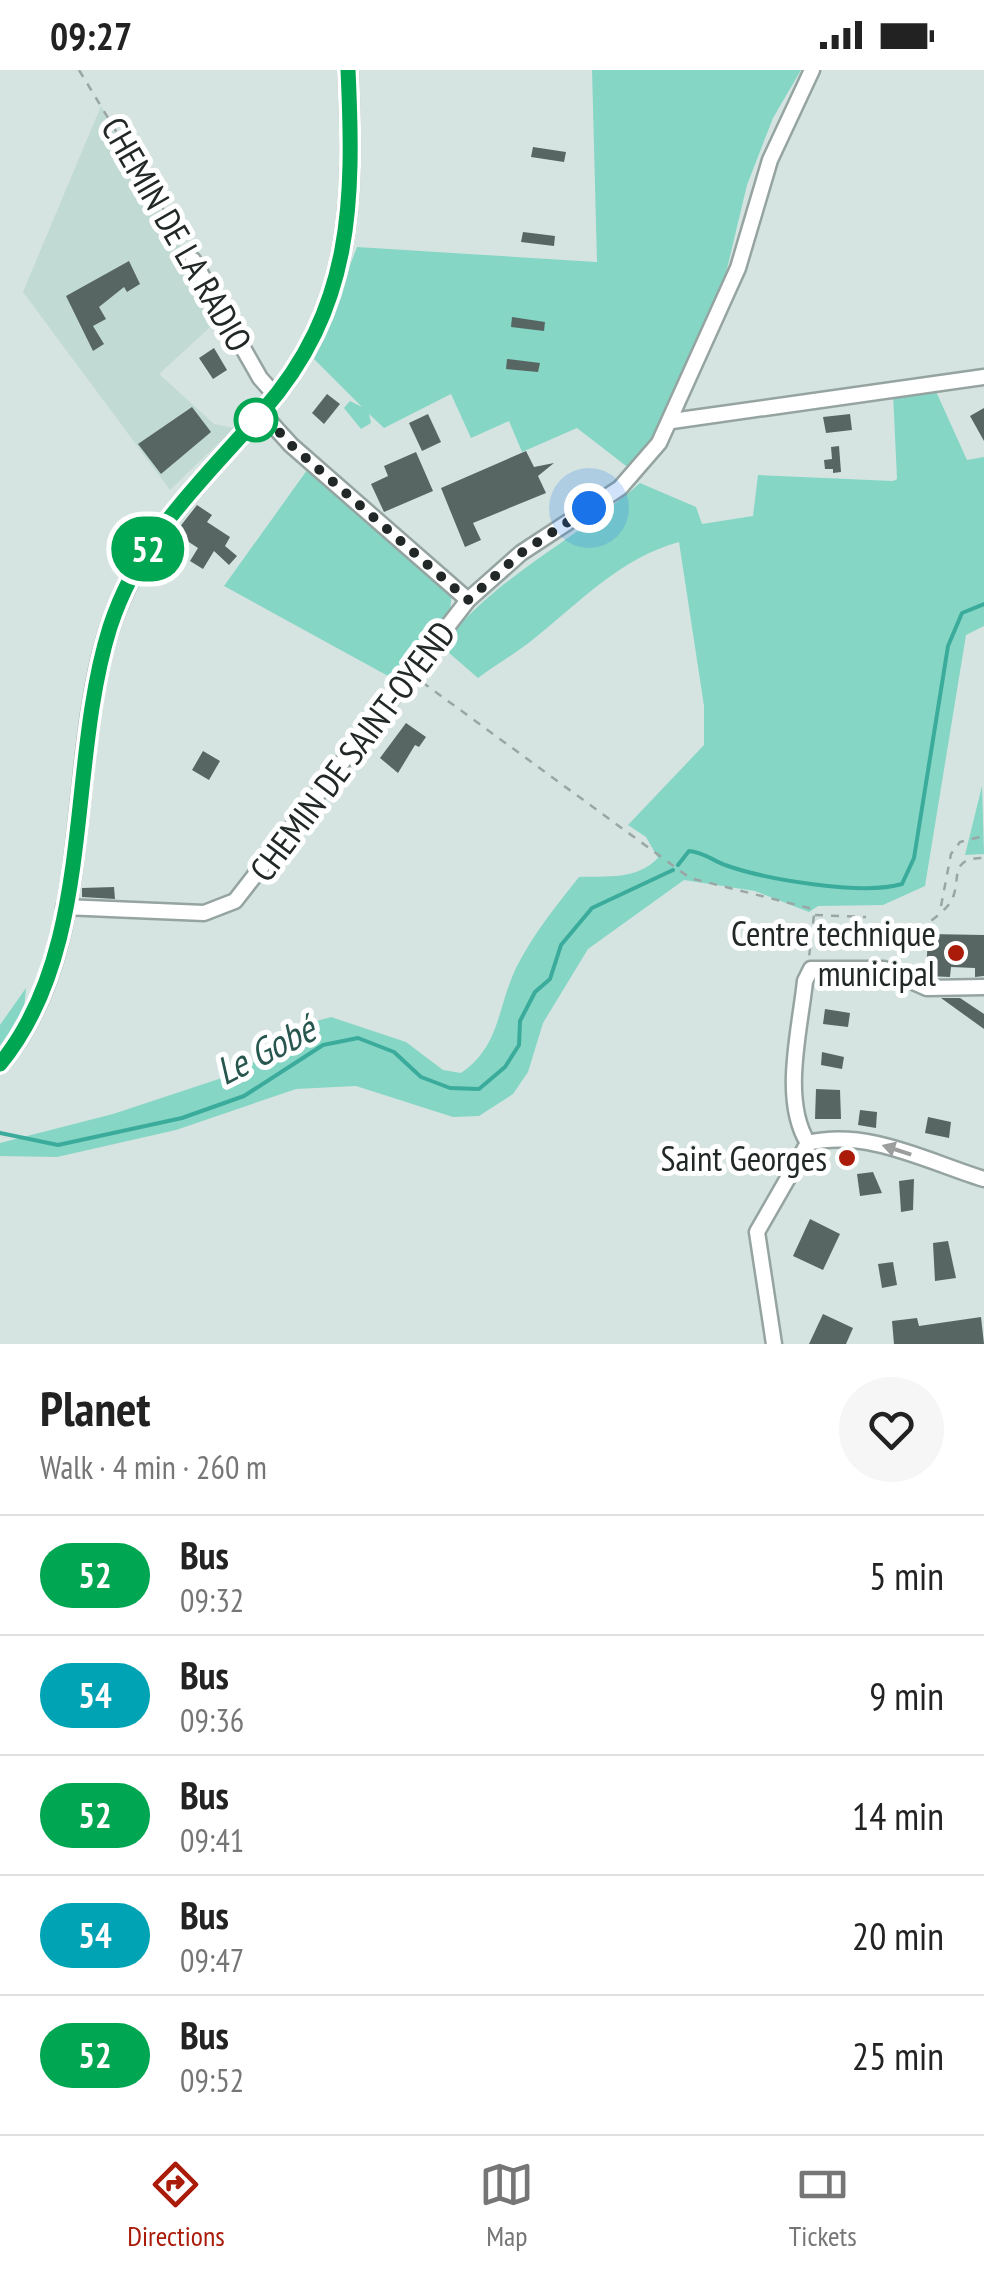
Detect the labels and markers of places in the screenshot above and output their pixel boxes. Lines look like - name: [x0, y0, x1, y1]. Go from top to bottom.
- unlabelled marker: [235, 399, 277, 441]
- place label: Centre technique municipal: [731, 910, 936, 996]
- marker: Centre technique municipal: [945, 942, 967, 964]
- place label: Saint Georges: [661, 1135, 827, 1181]
- marker: Saint Georges: [836, 1147, 858, 1169]

